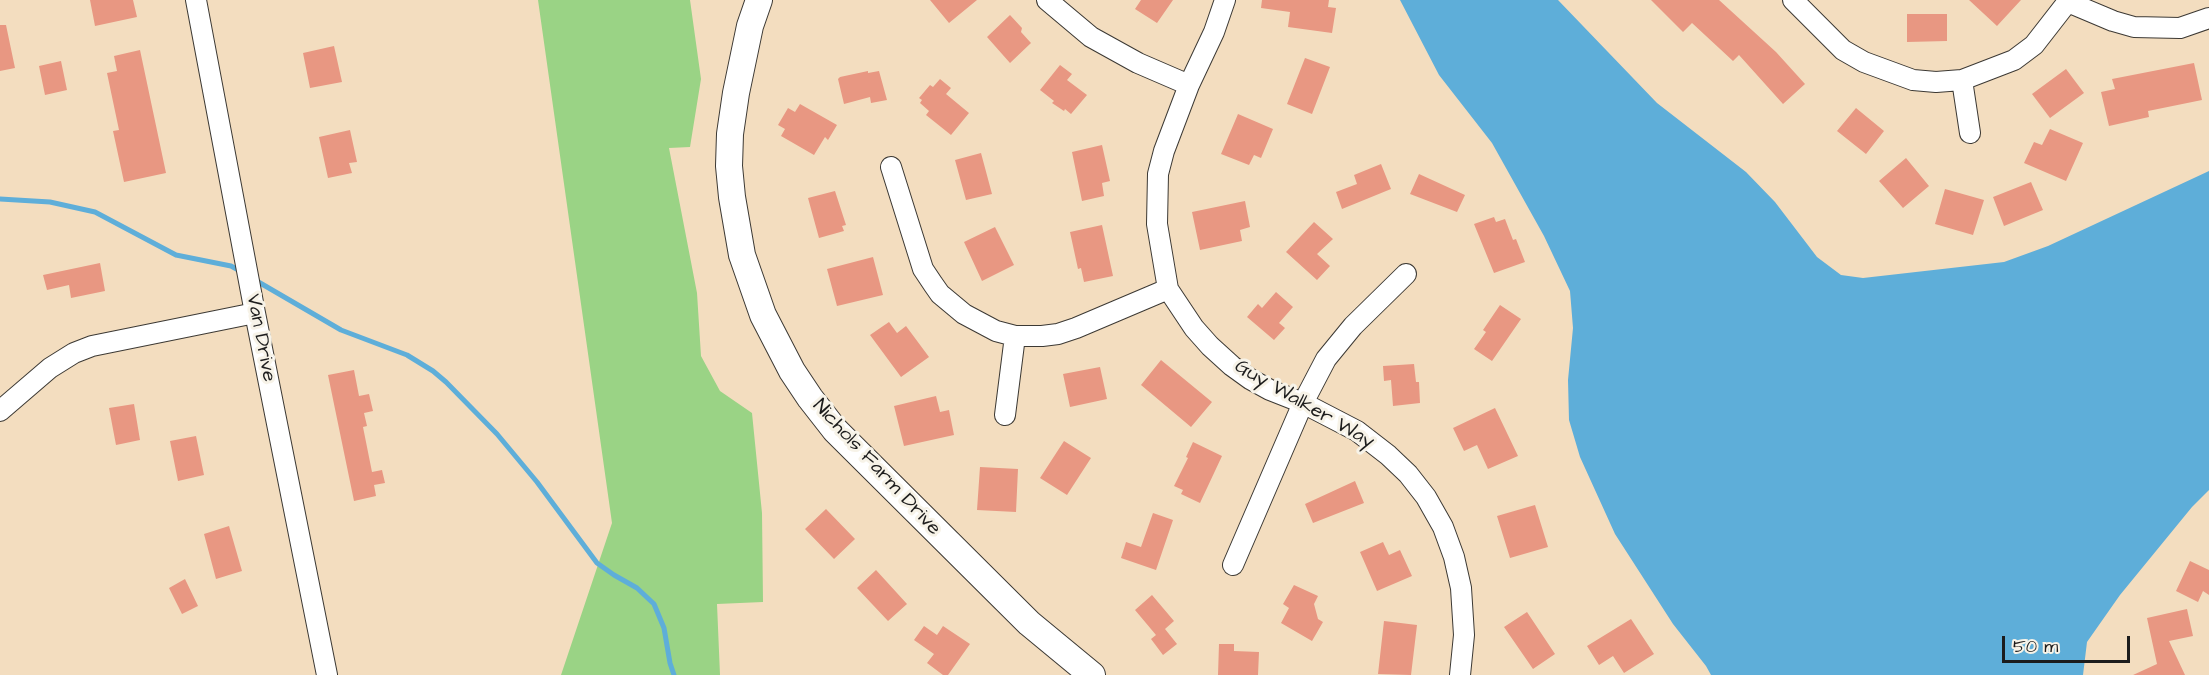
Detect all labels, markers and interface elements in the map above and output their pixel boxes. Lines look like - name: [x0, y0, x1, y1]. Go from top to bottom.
- street label: Van Drive: [240, 292, 280, 384]
- street label: Guy Walker Way: [1230, 355, 1378, 455]
- street label: Nichols Farm Drive: [807, 395, 945, 541]
- scale bar: [2005, 624, 2132, 662]
- text: 50 m: [2013, 634, 2058, 659]

